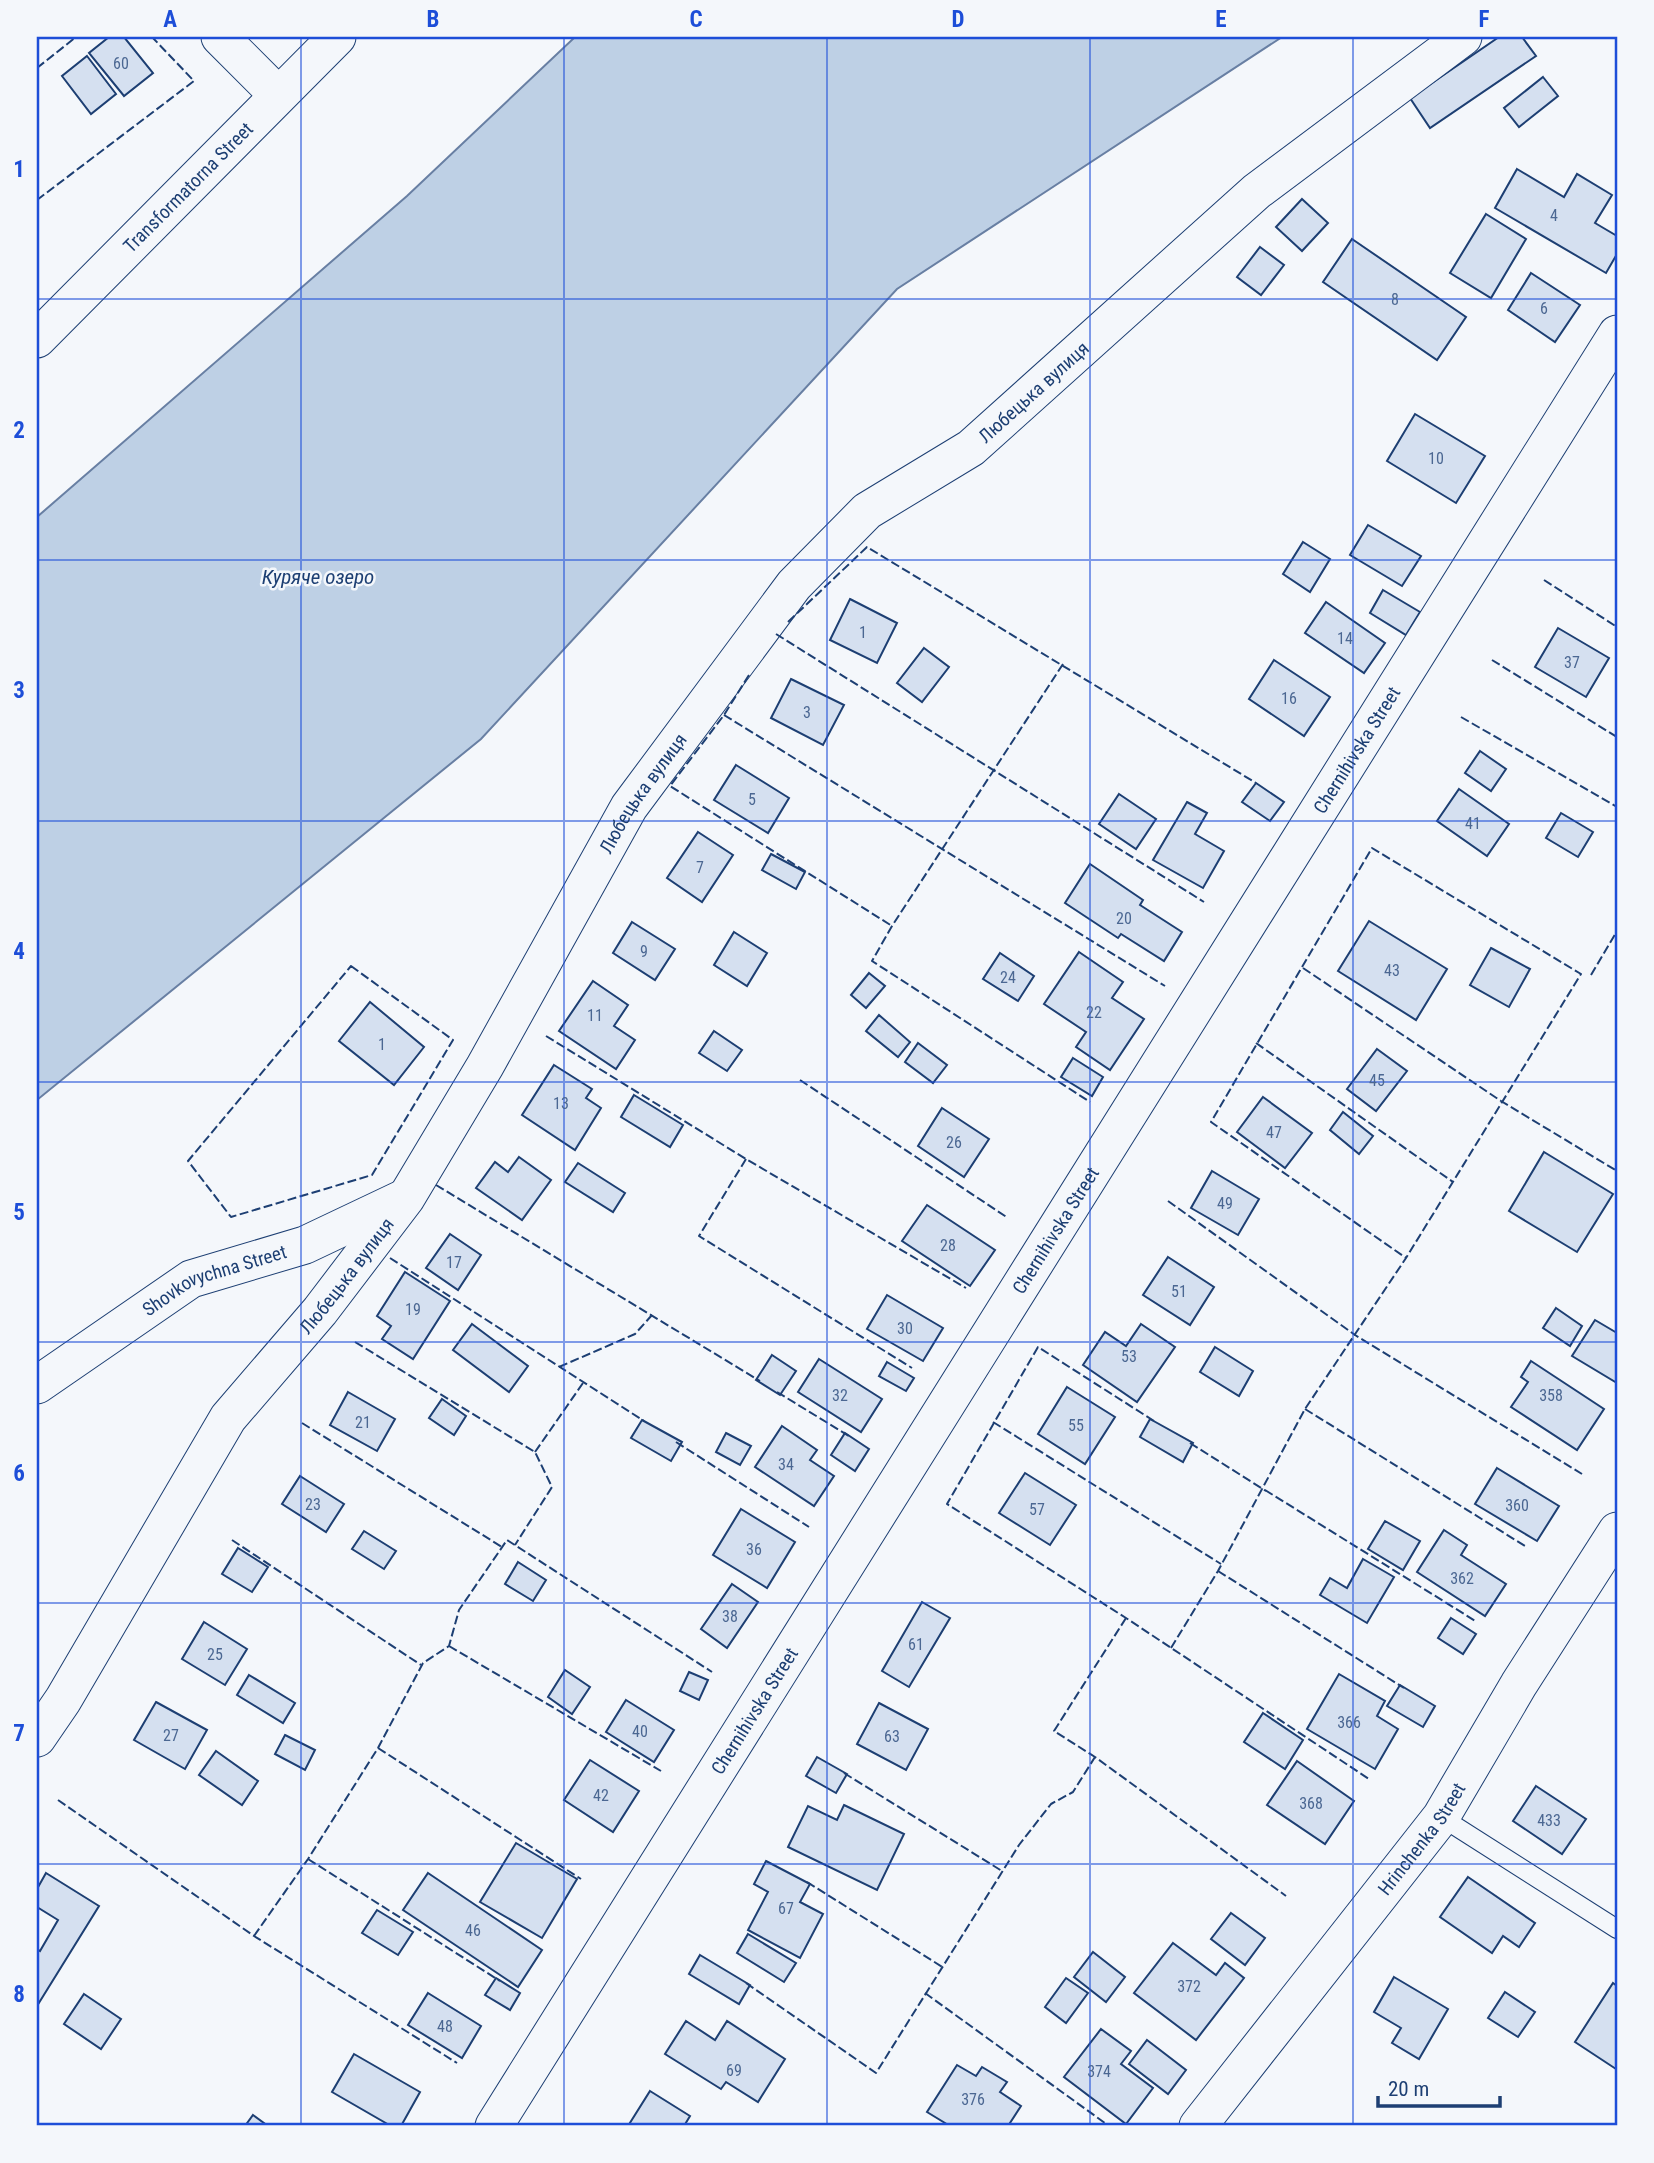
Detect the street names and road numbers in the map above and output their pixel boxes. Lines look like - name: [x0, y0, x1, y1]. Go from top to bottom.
- street label: Transformatorna Street: [118, 117, 257, 257]
- street label: Любецька вулиця: [973, 336, 1093, 448]
- street label: Chernihivska Street: [1308, 682, 1405, 818]
- street label: Любецька вулиця: [594, 729, 691, 857]
- street label: Chernihivska Street: [1007, 1163, 1104, 1298]
- street label: Любецька вулиця: [294, 1213, 398, 1338]
- street label: Shovkovychna Street: [138, 1240, 289, 1321]
- street label: Chernihivska Street: [706, 1643, 803, 1778]
- street label: Hrinchenka Street: [1373, 1779, 1470, 1900]

